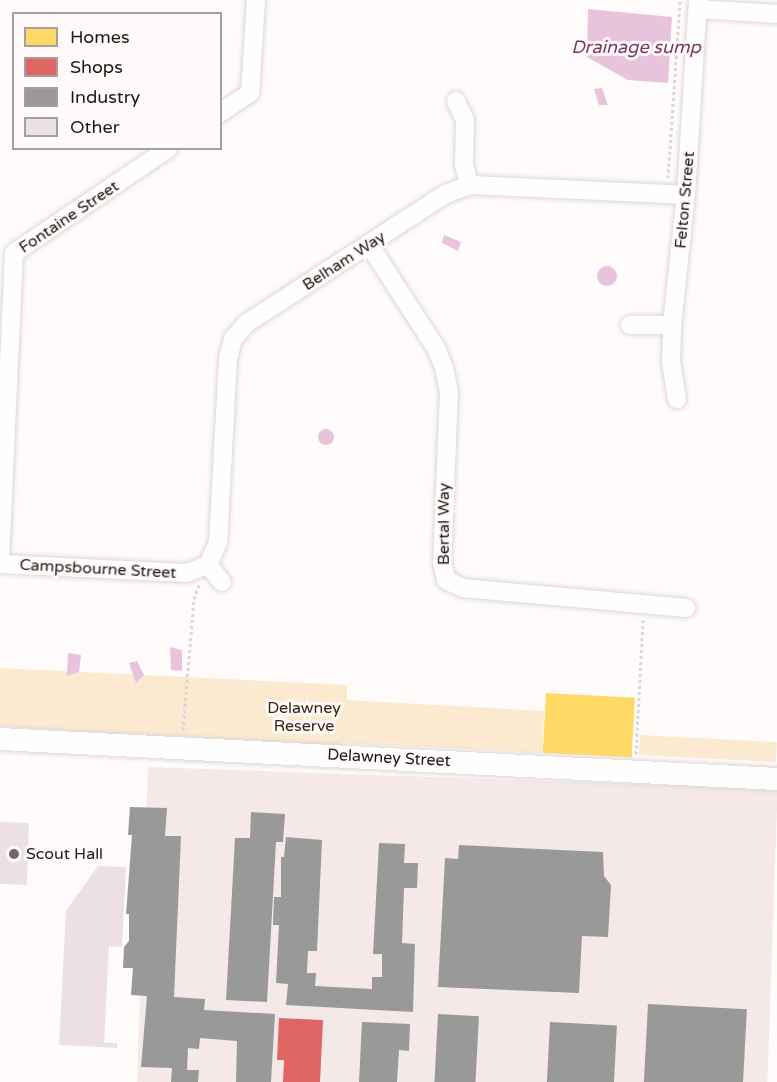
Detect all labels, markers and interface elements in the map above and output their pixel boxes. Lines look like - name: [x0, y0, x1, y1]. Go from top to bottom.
- legend: [12, 12, 222, 150]
- text: Homes: [70, 26, 130, 48]
- water label: Drainage sump: [571, 36, 701, 58]
- text: Shops: [70, 56, 123, 78]
- text: Industry: [70, 86, 140, 108]
- text: Other: [70, 116, 120, 138]
- street label: Felton Street: [671, 151, 699, 249]
- street label: Fontaine Street: [15, 177, 123, 257]
- street label: Belham Way: [299, 227, 389, 295]
- street label: Bertal Way: [434, 483, 454, 565]
- street label: Campsbourne Street: [19, 555, 177, 583]
- park label: Delawney Reserve: [267, 698, 341, 736]
- street label: Delawney Street: [327, 745, 451, 771]
- place label: Scout Hall: [26, 844, 103, 864]
- marker: Scout Hall: [7, 847, 21, 861]

